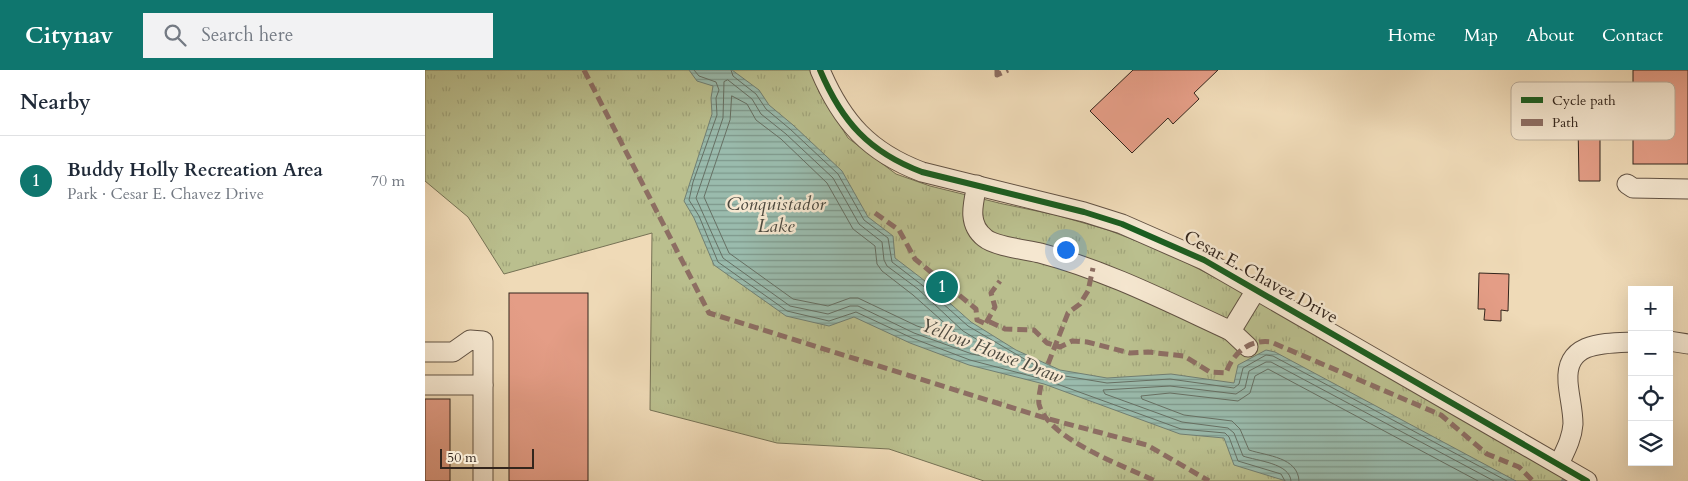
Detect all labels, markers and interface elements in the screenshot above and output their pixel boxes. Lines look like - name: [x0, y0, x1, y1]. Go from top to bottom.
- search box: [143, 13, 493, 58]
- text: Citynav: [25, 19, 113, 52]
- icon: search: [161, 21, 189, 49]
- text: Search here: [201, 22, 293, 48]
- text: Home: [1388, 23, 1436, 48]
- text: Map: [1464, 23, 1498, 48]
- text: About: [1526, 23, 1574, 48]
- text: Contact: [1602, 23, 1663, 48]
- legend: [1511, 82, 1675, 140]
- text: Nearby: [20, 88, 91, 117]
- text: Cycle path: [1552, 91, 1616, 110]
- text: Path: [1552, 113, 1579, 132]
- text: Buddy Holly Recreation Area: [67, 157, 323, 183]
- text: 1: [32, 170, 40, 192]
- text: 70 m: [371, 170, 405, 192]
- text: Park · Cesar E. Chavez Drive: [67, 183, 264, 205]
- water label: Conquistador Lake: [726, 191, 826, 239]
- street label: Cesar E. Chavez Drive: [1179, 224, 1343, 330]
- your location: [1053, 237, 1079, 263]
- pin: 1: [926, 268, 958, 306]
- map controls: [1628, 286, 1673, 466]
- button: +: [1628, 286, 1673, 331]
- water label: Yellow House Draw: [917, 312, 1068, 390]
- button: −: [1628, 331, 1673, 376]
- button: locate: [1628, 376, 1673, 421]
- button: layers: [1628, 421, 1673, 466]
- scale bar: [440, 446, 534, 469]
- text: 50 m: [447, 448, 477, 467]

